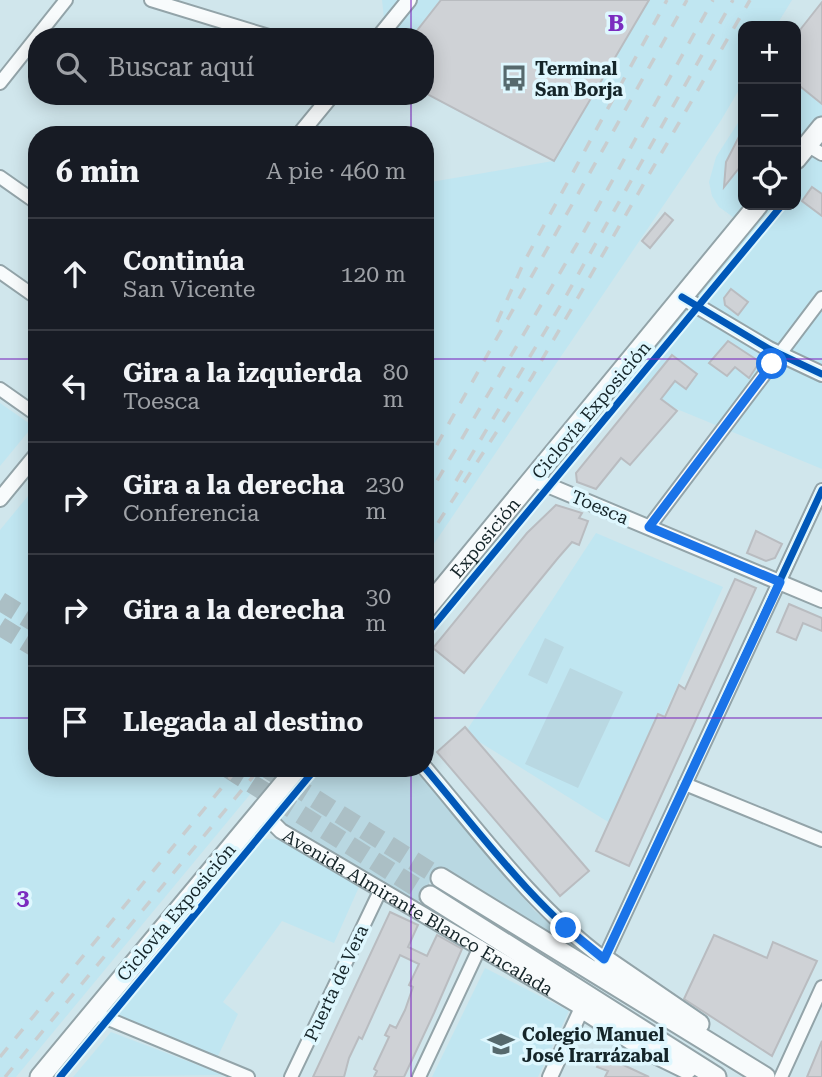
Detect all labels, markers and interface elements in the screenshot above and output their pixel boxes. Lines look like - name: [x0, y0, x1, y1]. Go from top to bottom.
- text: B: [608, 10, 624, 37]
- map controls: [738, 21, 801, 210]
- button: +: [738, 21, 801, 84]
- search box: [28, 28, 434, 105]
- icon: search: [52, 48, 90, 86]
- text: Buscar aquí: [108, 52, 254, 82]
- place label: Terminal San Borja: [535, 58, 623, 100]
- bus stop icon: Terminal San Borja: [499, 63, 529, 93]
- button: −: [738, 84, 801, 147]
- button: locate: [738, 147, 801, 210]
- text: 6 min: [56, 154, 139, 189]
- text: A pie · 460 m: [266, 158, 406, 185]
- text: Continúa: [123, 246, 245, 276]
- icon: ahead: [56, 255, 94, 293]
- text: 120 m: [341, 261, 406, 288]
- text: San Vicente: [123, 276, 255, 303]
- street label: Ciclovía Exposición: [527, 337, 655, 483]
- route start: [756, 348, 787, 379]
- text: Gira a la izquierda: [123, 358, 362, 388]
- text: 80 m: [383, 359, 409, 413]
- icon: left: [56, 367, 94, 405]
- text: Toesca: [123, 388, 200, 415]
- text: Gira a la derecha: [123, 470, 344, 500]
- text: 230 m: [365, 471, 404, 525]
- icon: right: [56, 479, 94, 517]
- street label: Toesca: [568, 486, 632, 528]
- street label: Exposición: [446, 493, 524, 582]
- text: Conferencia: [123, 500, 259, 527]
- text: 30 m: [365, 583, 391, 637]
- icon: right: [56, 591, 94, 629]
- text: Gira a la derecha: [123, 595, 344, 625]
- icon: arrive: [56, 703, 94, 741]
- text: Llegada al destino: [123, 707, 363, 737]
- street label: Avenida Almirante Blanco Encalada: [280, 824, 557, 999]
- street label: Ciclovía Exposición: [112, 839, 240, 985]
- text: 3: [17, 884, 30, 911]
- route end: [550, 912, 581, 943]
- street label: Puerta de Vera: [300, 921, 372, 1045]
- place label: Colegio Manuel José Irarrázabal: [522, 1024, 669, 1066]
- school or university icon: Colegio Manuel José Irarrázabal: [486, 1029, 516, 1059]

